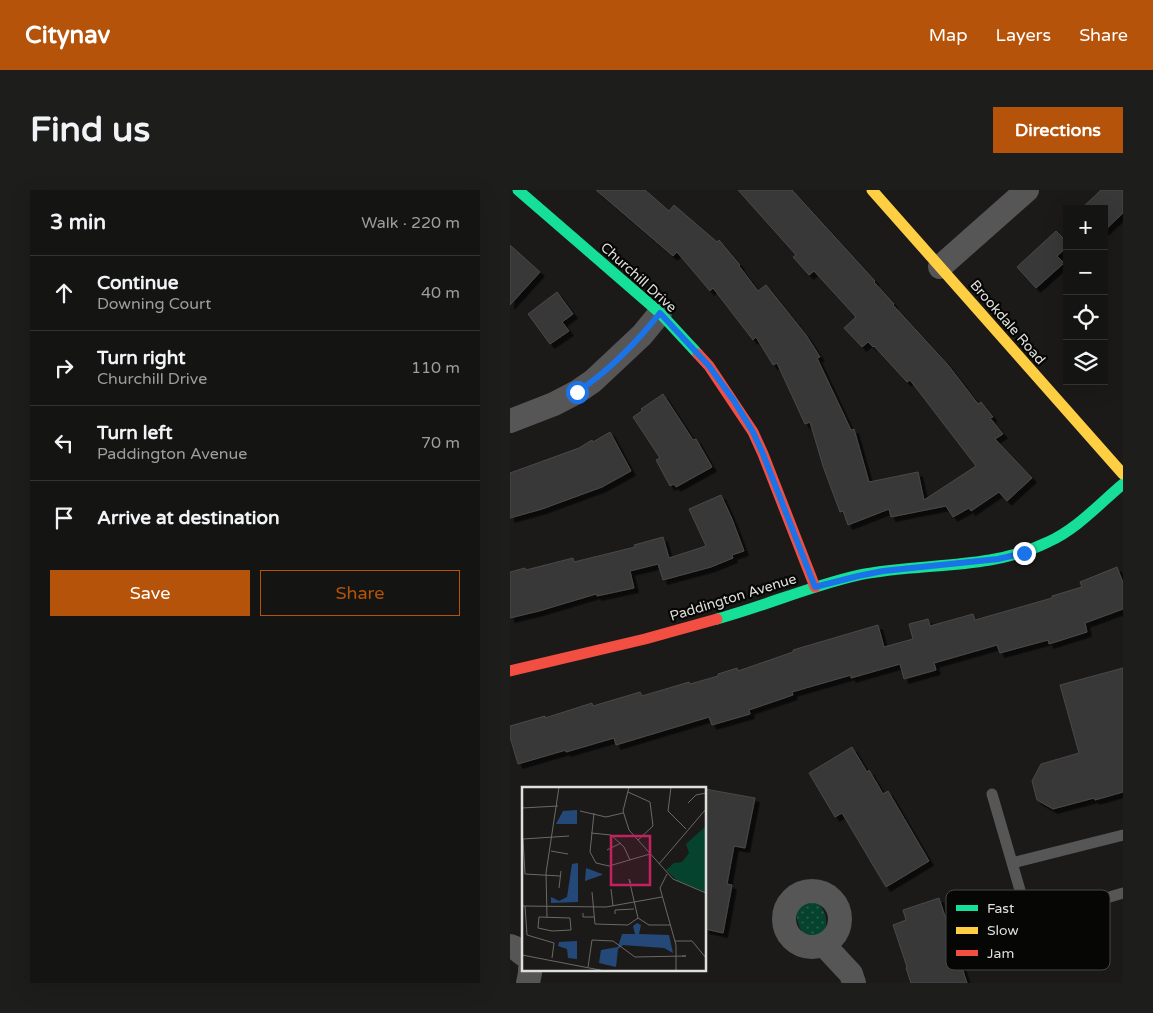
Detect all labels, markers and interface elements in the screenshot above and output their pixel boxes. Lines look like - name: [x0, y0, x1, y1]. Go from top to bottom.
- text: Citynav: [25, 21, 110, 50]
- text: Map: [929, 24, 968, 46]
- text: Layers: [996, 24, 1051, 46]
- text: Share: [1079, 24, 1128, 46]
- button: Directions: [993, 107, 1123, 153]
- text: Find us: [30, 109, 150, 151]
- map controls: [1063, 205, 1108, 385]
- button: +: [1063, 205, 1108, 250]
- text: 3 min: [50, 210, 106, 235]
- text: Walk · 220 m: [361, 213, 460, 233]
- street label: Churchill Drive: [597, 239, 680, 316]
- button: −: [1063, 250, 1108, 295]
- text: Continue: [97, 272, 179, 294]
- street label: Brookdale Road: [966, 277, 1049, 368]
- icon: ahead: [50, 279, 78, 307]
- text: 40 m: [421, 283, 460, 303]
- text: Downing Court: [97, 294, 211, 314]
- button: locate: [1063, 295, 1108, 340]
- button: layers: [1063, 340, 1108, 385]
- text: Turn right: [97, 347, 185, 369]
- icon: right: [50, 354, 78, 382]
- text: 110 m: [411, 358, 460, 378]
- text: Churchill Drive: [97, 369, 207, 389]
- route start: [566, 381, 589, 404]
- text: Turn left: [97, 422, 173, 444]
- icon: left: [50, 429, 78, 457]
- text: 70 m: [421, 433, 460, 453]
- text: Paddington Avenue: [97, 444, 247, 464]
- icon: arrive: [50, 504, 78, 532]
- text: Arrive at destination: [97, 507, 280, 529]
- route end: [1013, 542, 1036, 565]
- button: Save: [50, 570, 250, 616]
- button: Share: [260, 570, 460, 616]
- street label: Paddington Avenue: [668, 570, 799, 625]
- inset map: [522, 787, 706, 970]
- legend: [946, 890, 1110, 970]
- text: Fast: [987, 900, 1015, 917]
- text: Slow: [987, 922, 1019, 939]
- text: Jam: [987, 945, 1014, 962]

